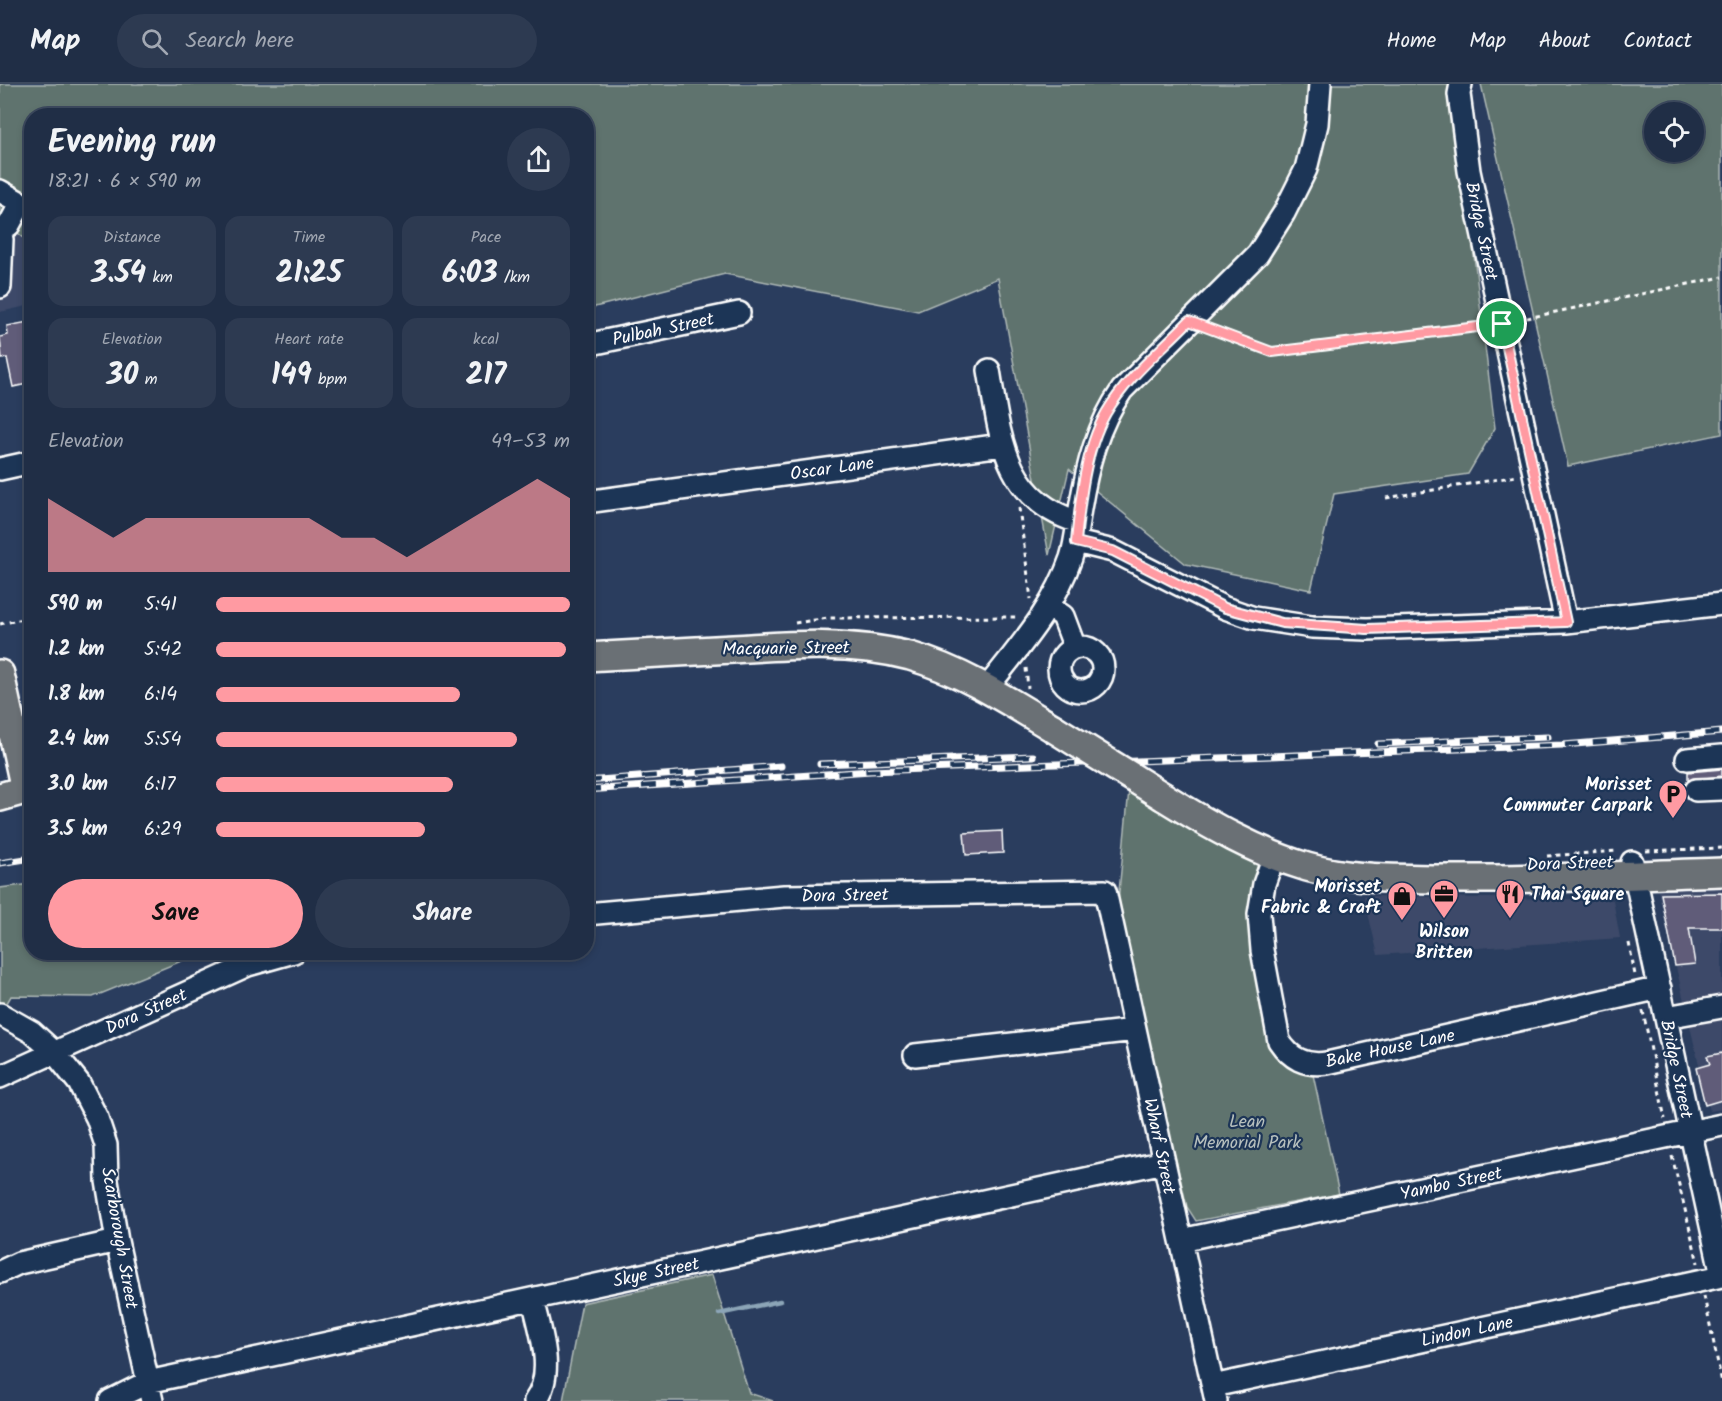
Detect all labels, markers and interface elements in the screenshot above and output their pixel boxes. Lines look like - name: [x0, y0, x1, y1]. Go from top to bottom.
- search box: [117, 14, 537, 68]
- text: Map: [30, 19, 81, 64]
- text: Search here: [186, 24, 294, 59]
- icon: search: [138, 25, 171, 58]
- text: Home: [1387, 25, 1436, 58]
- text: Map: [1469, 25, 1506, 58]
- text: About: [1539, 25, 1590, 58]
- text: Contact: [1623, 25, 1692, 58]
- map controls: [1644, 102, 1704, 162]
- button: locate: [1644, 102, 1704, 162]
- text: Evening run: [48, 117, 216, 170]
- button: share: [507, 128, 570, 191]
- text: 18:21 · 6 × 590 m: [48, 166, 201, 198]
- street label: Bridge Street: [1456, 179, 1505, 284]
- text: Distance: [103, 225, 161, 250]
- text: Time: [293, 225, 325, 250]
- text: Pace: [471, 225, 501, 250]
- text: 3.54: [91, 250, 146, 298]
- text: 21:25: [276, 250, 342, 298]
- text: 6:03: [442, 250, 498, 298]
- text: km: [146, 265, 173, 290]
- text: /km: [498, 265, 530, 290]
- pin: [1476, 298, 1527, 349]
- street label: Pulbah Street: [610, 305, 718, 355]
- icon: arrive: [1485, 307, 1518, 340]
- text: Elevation: [102, 327, 162, 352]
- text: Heart rate: [274, 327, 344, 352]
- text: kcal: [473, 327, 499, 352]
- text: 30: [107, 352, 138, 400]
- text: 149: [271, 352, 312, 400]
- text: 217: [466, 352, 506, 400]
- text: m: [138, 367, 157, 392]
- text: bpm: [312, 367, 347, 392]
- text: Elevation: [48, 426, 124, 458]
- text: 49–53 m: [491, 426, 570, 458]
- street label: Oscar Lane: [788, 449, 876, 490]
- text: 590 m: [48, 589, 103, 621]
- text: 5:41: [144, 589, 177, 621]
- text: 1.2 km: [48, 634, 104, 666]
- text: 5:42: [144, 634, 182, 666]
- street label: Macquarie Street: [722, 634, 851, 665]
- text: 1.8 km: [48, 679, 105, 711]
- text: 6:14: [144, 679, 177, 711]
- text: 2.4 km: [48, 724, 109, 756]
- text: 5:54: [144, 724, 181, 756]
- text: 3.0 km: [48, 769, 108, 801]
- text: 6:17: [144, 769, 176, 801]
- place label: Morisset Commuter Carpark: [1503, 771, 1653, 821]
- parking icon: Morisset Commuter Carpark: [1657, 778, 1689, 820]
- text: 3.5 km: [48, 814, 108, 846]
- text: 6:29: [144, 814, 181, 846]
- street label: Dora Street: [1526, 848, 1615, 881]
- place label: Morisset Fabric & Craft: [1261, 873, 1382, 923]
- office icon: Wilson Britten: [1428, 878, 1460, 920]
- restaurant icon: Thai Square: [1494, 878, 1526, 920]
- button: Save: [48, 879, 303, 948]
- button: Share: [315, 879, 570, 948]
- shop icon: Morisset Fabric & Craft: [1386, 880, 1418, 922]
- street label: Dora Street: [801, 881, 890, 912]
- place label: Thai Square: [1531, 881, 1624, 910]
- place label: Wilson Britten: [1415, 918, 1473, 968]
- street label: Dora Street: [101, 981, 193, 1043]
- street label: Bridge Street: [1651, 1017, 1700, 1122]
- street label: Bake House Lane: [1323, 1022, 1458, 1077]
- street label: Wharf Street: [1134, 1095, 1183, 1198]
- park label: Lean Memorial Park: [1193, 1108, 1301, 1158]
- street label: Yambo Street: [1398, 1159, 1506, 1209]
- street label: Scarborough Street: [92, 1165, 145, 1312]
- street label: Skye Street: [611, 1250, 703, 1297]
- street label: Lindon Lane: [1419, 1309, 1516, 1356]

